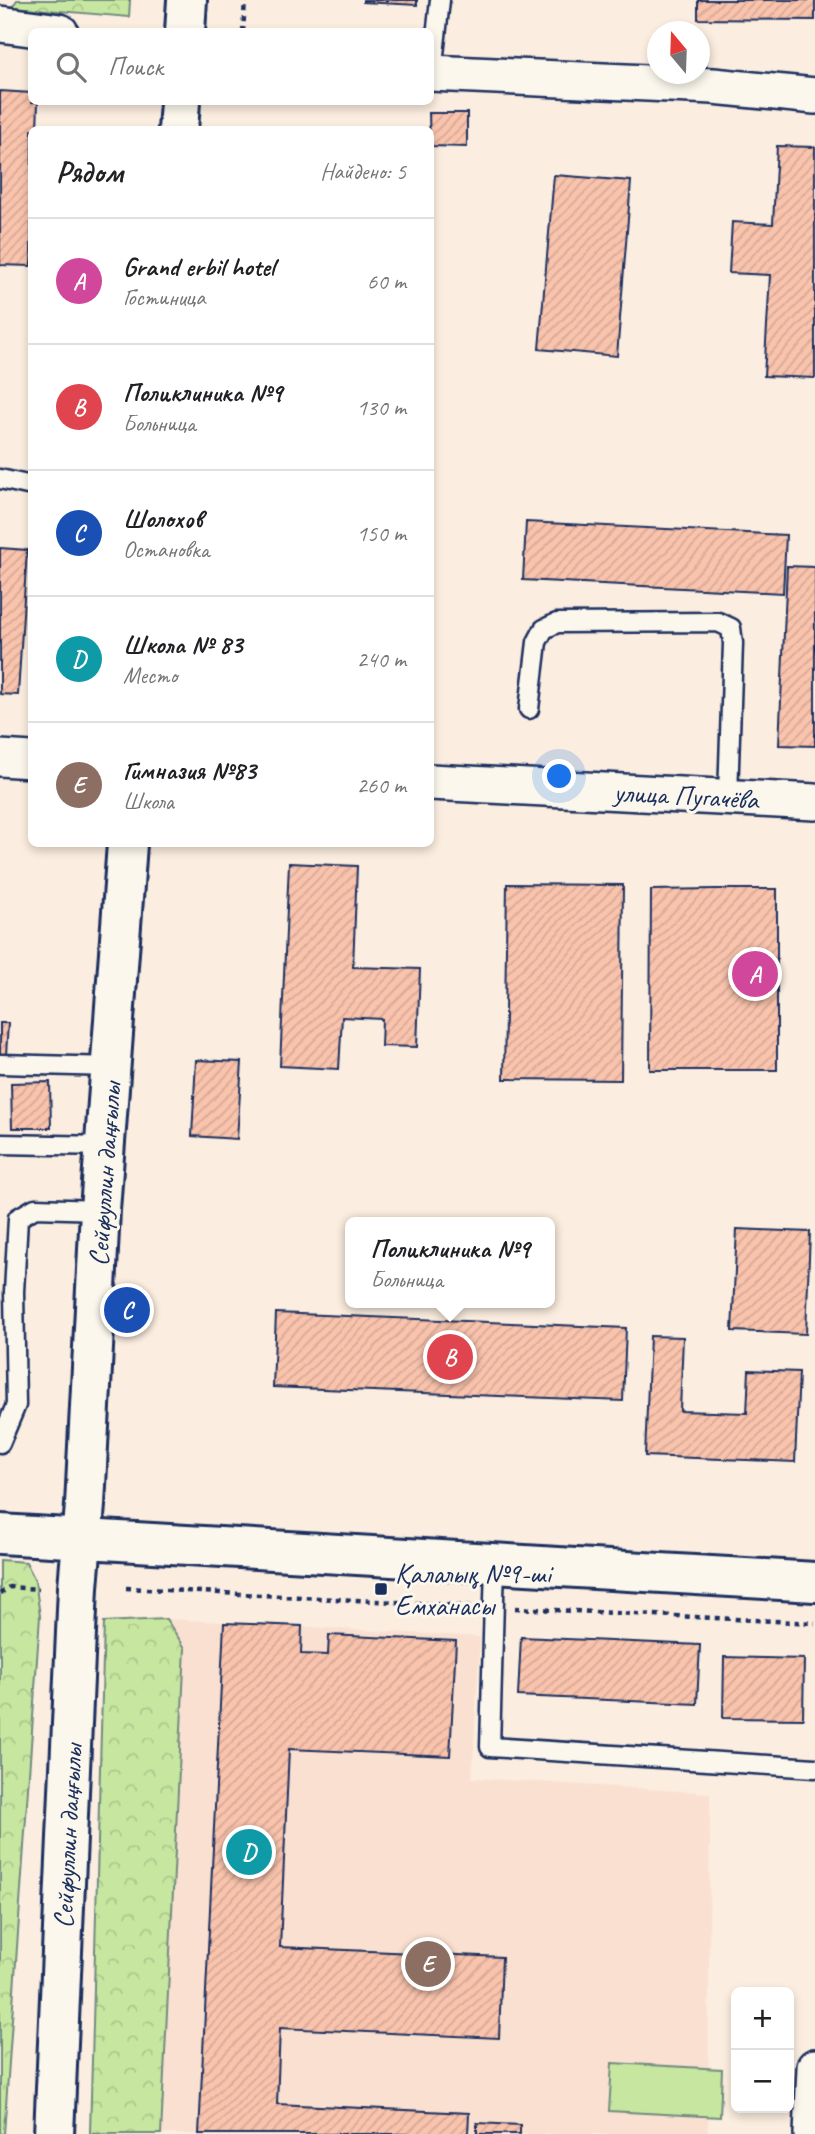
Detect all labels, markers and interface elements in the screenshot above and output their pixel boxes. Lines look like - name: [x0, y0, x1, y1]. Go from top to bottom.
- north arrow: [647, 21, 710, 84]
- search box: [28, 28, 434, 105]
- icon: search: [52, 48, 90, 86]
- text: Поиск: [108, 50, 163, 83]
- text: Рядом: [56, 153, 123, 191]
- text: Найдено: 5: [320, 157, 406, 186]
- text: Grand erbil hotel: [123, 250, 275, 283]
- text: A: [73, 267, 85, 296]
- text: 60 m: [367, 267, 406, 296]
- text: Гостиница: [123, 283, 205, 312]
- text: Поликлиника №9: [123, 376, 282, 409]
- text: B: [73, 393, 85, 422]
- text: 130 m: [357, 393, 406, 422]
- text: Больница: [123, 409, 195, 438]
- text: Шолохов: [123, 502, 203, 535]
- text: C: [74, 519, 84, 548]
- text: 150 m: [357, 519, 406, 548]
- text: Остановка: [123, 535, 209, 564]
- text: Школа № 83: [123, 628, 242, 661]
- text: D: [72, 645, 86, 674]
- text: 240 m: [357, 645, 406, 674]
- text: Место: [123, 661, 177, 690]
- text: Гимназия №83: [123, 754, 256, 787]
- your location: [542, 759, 576, 793]
- text: E: [73, 771, 85, 800]
- text: 260 m: [357, 771, 406, 800]
- street label: улица Пугачёва: [611, 774, 761, 817]
- text: Школа: [123, 787, 174, 816]
- pin: A: [732, 948, 778, 1000]
- street label: Сейфуллин даңғылы: [81, 1079, 129, 1267]
- popup: [345, 1217, 555, 1308]
- text: Поликлиника №9: [370, 1232, 530, 1265]
- text: Больница: [370, 1265, 443, 1294]
- pin: C: [104, 1284, 150, 1336]
- pin: B: [427, 1331, 473, 1383]
- place label: Қалалық №9-ші Емханасы: [395, 1556, 555, 1623]
- marker: Қалалық №9-ші Емханасы: [373, 1581, 389, 1597]
- street label: Сейфуллин даңғылы: [45, 1741, 90, 1929]
- pin: D: [226, 1826, 272, 1878]
- pin: E: [405, 1938, 451, 1990]
- map controls: [731, 1987, 794, 2113]
- button: +: [731, 1987, 794, 2050]
- button: −: [731, 2050, 794, 2113]

